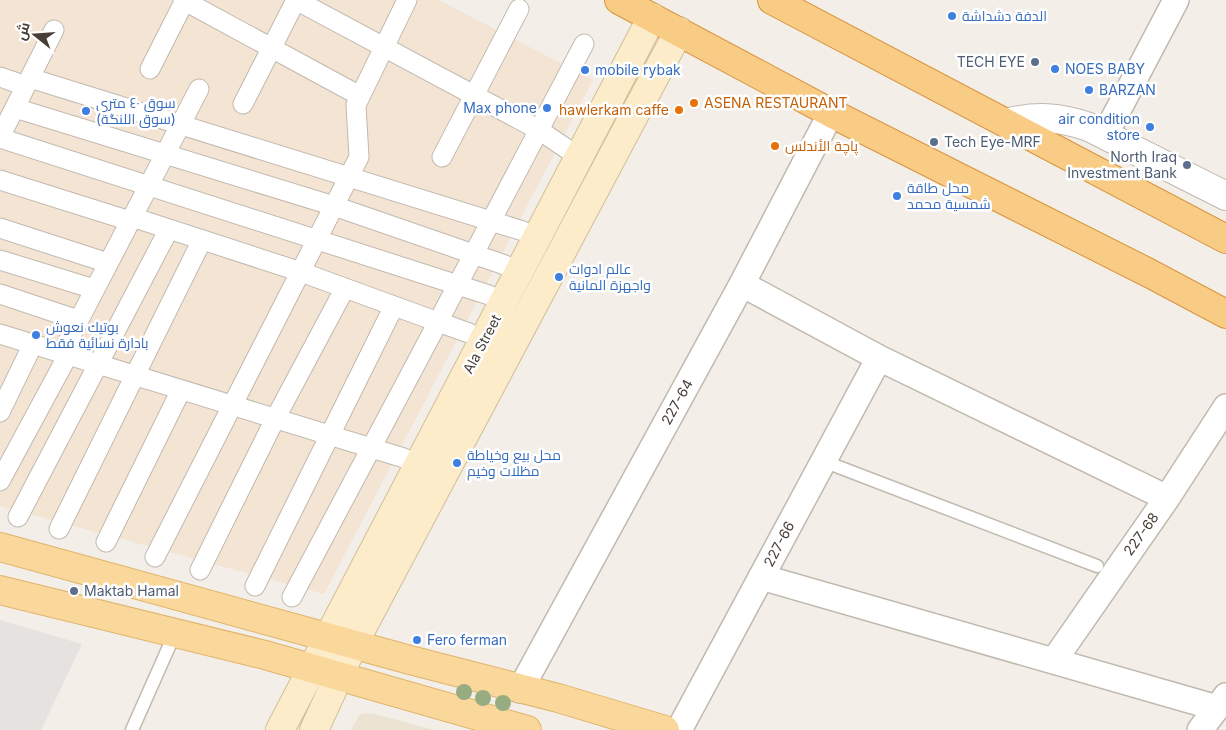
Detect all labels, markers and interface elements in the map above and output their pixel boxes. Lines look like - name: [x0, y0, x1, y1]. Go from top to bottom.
- place label: الدفة دشداشة: [962, 7, 1047, 24]
- north arrow: [10, 10, 60, 60]
- marker: الدفة دشداشة: [946, 10, 958, 22]
- text: ش: [11, 20, 34, 42]
- place label: TECH EYE: [957, 53, 1025, 70]
- marker: TECH EYE: [1029, 56, 1041, 68]
- place label: NOES BABY: [1065, 60, 1146, 77]
- place label: mobile rybak: [595, 61, 681, 78]
- marker: NOES BABY: [1049, 63, 1061, 75]
- marker: mobile rybak: [579, 64, 591, 76]
- place label: BARZAN: [1099, 81, 1156, 98]
- marker: BARZAN: [1083, 84, 1095, 96]
- place label: سوق ٤٠ متري (سوق اللنگة): [96, 94, 176, 128]
- place label: ASENA RESTAURANT: [704, 94, 848, 111]
- marker: ASENA RESTAURANT: [688, 97, 700, 109]
- place label: Max phone: [463, 99, 537, 116]
- place label: hawlerkam caffe: [559, 101, 669, 118]
- marker: Max phone: [541, 102, 553, 114]
- marker: hawlerkam caffe: [673, 104, 685, 116]
- marker: سوق ٤٠ متري (سوق اللنگة): [80, 105, 92, 117]
- place label: air condition store: [1058, 110, 1140, 143]
- marker: air condition store: [1144, 121, 1156, 133]
- place label: Tech Eye-MRF: [944, 133, 1041, 150]
- marker: Tech Eye-MRF: [928, 136, 940, 148]
- place label: پاچة الأندلس: [785, 137, 858, 156]
- marker: پاچة الأندلس: [769, 140, 781, 152]
- place label: North Iraq Investment Bank: [1067, 148, 1177, 181]
- marker: North Iraq Investment Bank: [1181, 159, 1193, 171]
- place label: محل طاقة شمسية محمد: [907, 179, 991, 212]
- marker: محل طاقة شمسية محمد: [891, 190, 903, 202]
- place label: عالم ادوات واجهزة المانية: [569, 260, 651, 293]
- marker: عالم ادوات واجهزة المانية: [553, 271, 565, 283]
- street label: Ala Street: [459, 311, 504, 376]
- place label: بوتيك نعوش بادارة نسائية فقط: [46, 318, 149, 351]
- marker: بوتيك نعوش بادارة نسائية فقط: [30, 329, 42, 341]
- street label: 227-64: [657, 376, 696, 427]
- place label: محل بيع وخياطة مظلات وخيم: [467, 446, 561, 481]
- marker: محل بيع وخياطة مظلات وخيم: [451, 457, 463, 469]
- street label: 227-68: [1119, 509, 1162, 558]
- street label: 227-66: [760, 518, 798, 569]
- place label: Maktab Hamal: [84, 582, 179, 599]
- marker: Maktab Hamal: [68, 585, 80, 597]
- place label: Fero ferman: [427, 631, 507, 648]
- marker: Fero ferman: [411, 634, 423, 646]

